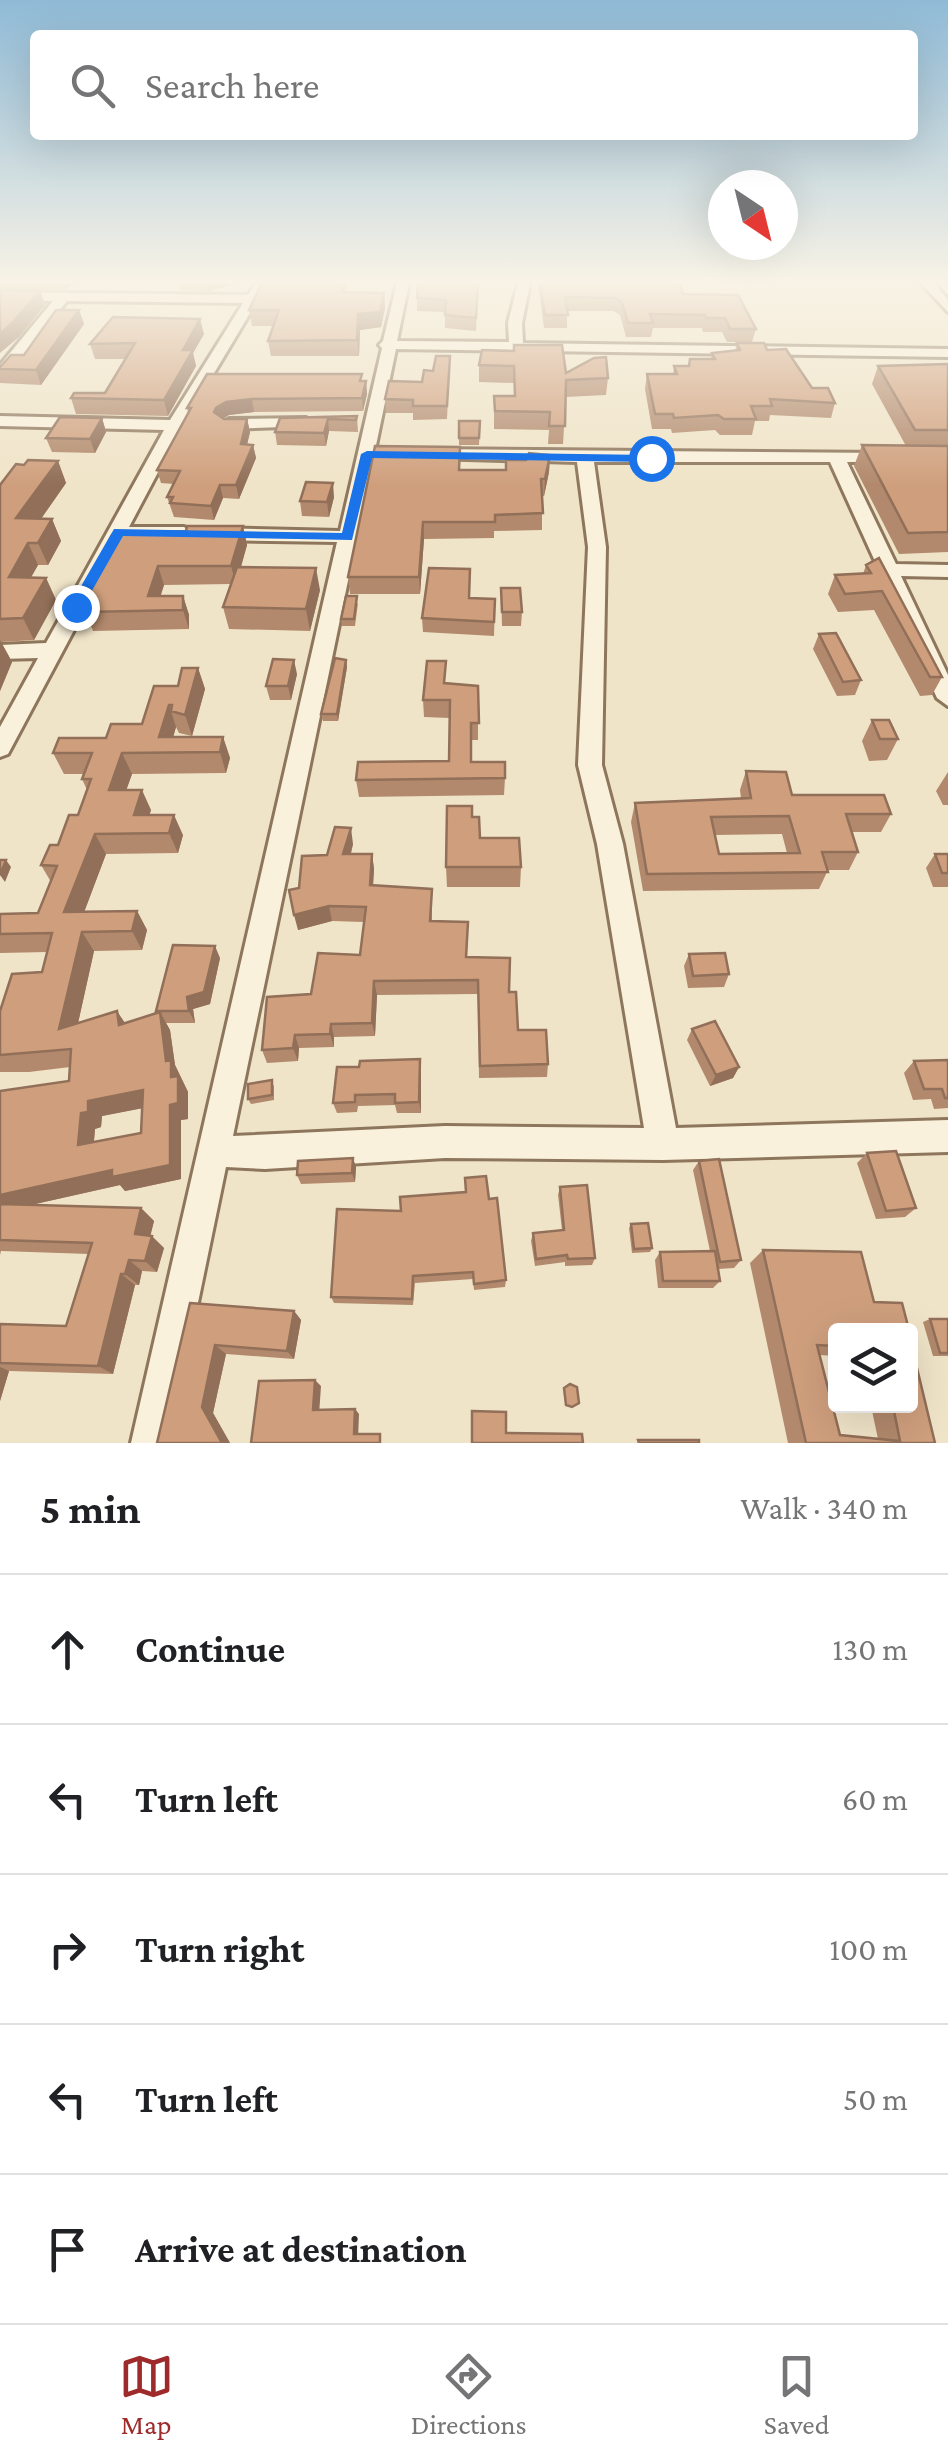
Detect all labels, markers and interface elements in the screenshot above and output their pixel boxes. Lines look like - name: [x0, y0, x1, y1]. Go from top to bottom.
- search box: [30, 30, 918, 140]
- icon: search: [65, 58, 120, 113]
- text: Search here: [145, 64, 319, 106]
- north arrow: [708, 170, 798, 260]
- route start: [629, 436, 675, 482]
- route end: [54, 585, 100, 631]
- map controls: [828, 1323, 918, 1413]
- button: layers: [828, 1323, 918, 1413]
- text: 5 min: [40, 1485, 141, 1532]
- text: Walk · 340 m: [741, 1490, 908, 1526]
- icon: ahead: [40, 1622, 95, 1677]
- text: Continue: [135, 1628, 285, 1670]
- text: 130 m: [832, 1631, 908, 1667]
- icon: left: [40, 1772, 95, 1827]
- text: Turn left: [135, 1778, 278, 1820]
- text: 60 m: [842, 1781, 908, 1817]
- icon: right: [40, 1922, 95, 1977]
- text: Turn right: [135, 1928, 304, 1970]
- text: 100 m: [829, 1931, 908, 1967]
- icon: left: [40, 2072, 95, 2127]
- text: Turn left: [135, 2078, 278, 2120]
- text: 50 m: [843, 2081, 908, 2117]
- icon: arrive: [40, 2222, 95, 2277]
- text: Arrive at destination: [135, 2228, 467, 2270]
- tab: Map: [119, 2349, 174, 2440]
- tab: Directions: [411, 2349, 527, 2440]
- tab: Saved: [764, 2349, 829, 2440]

